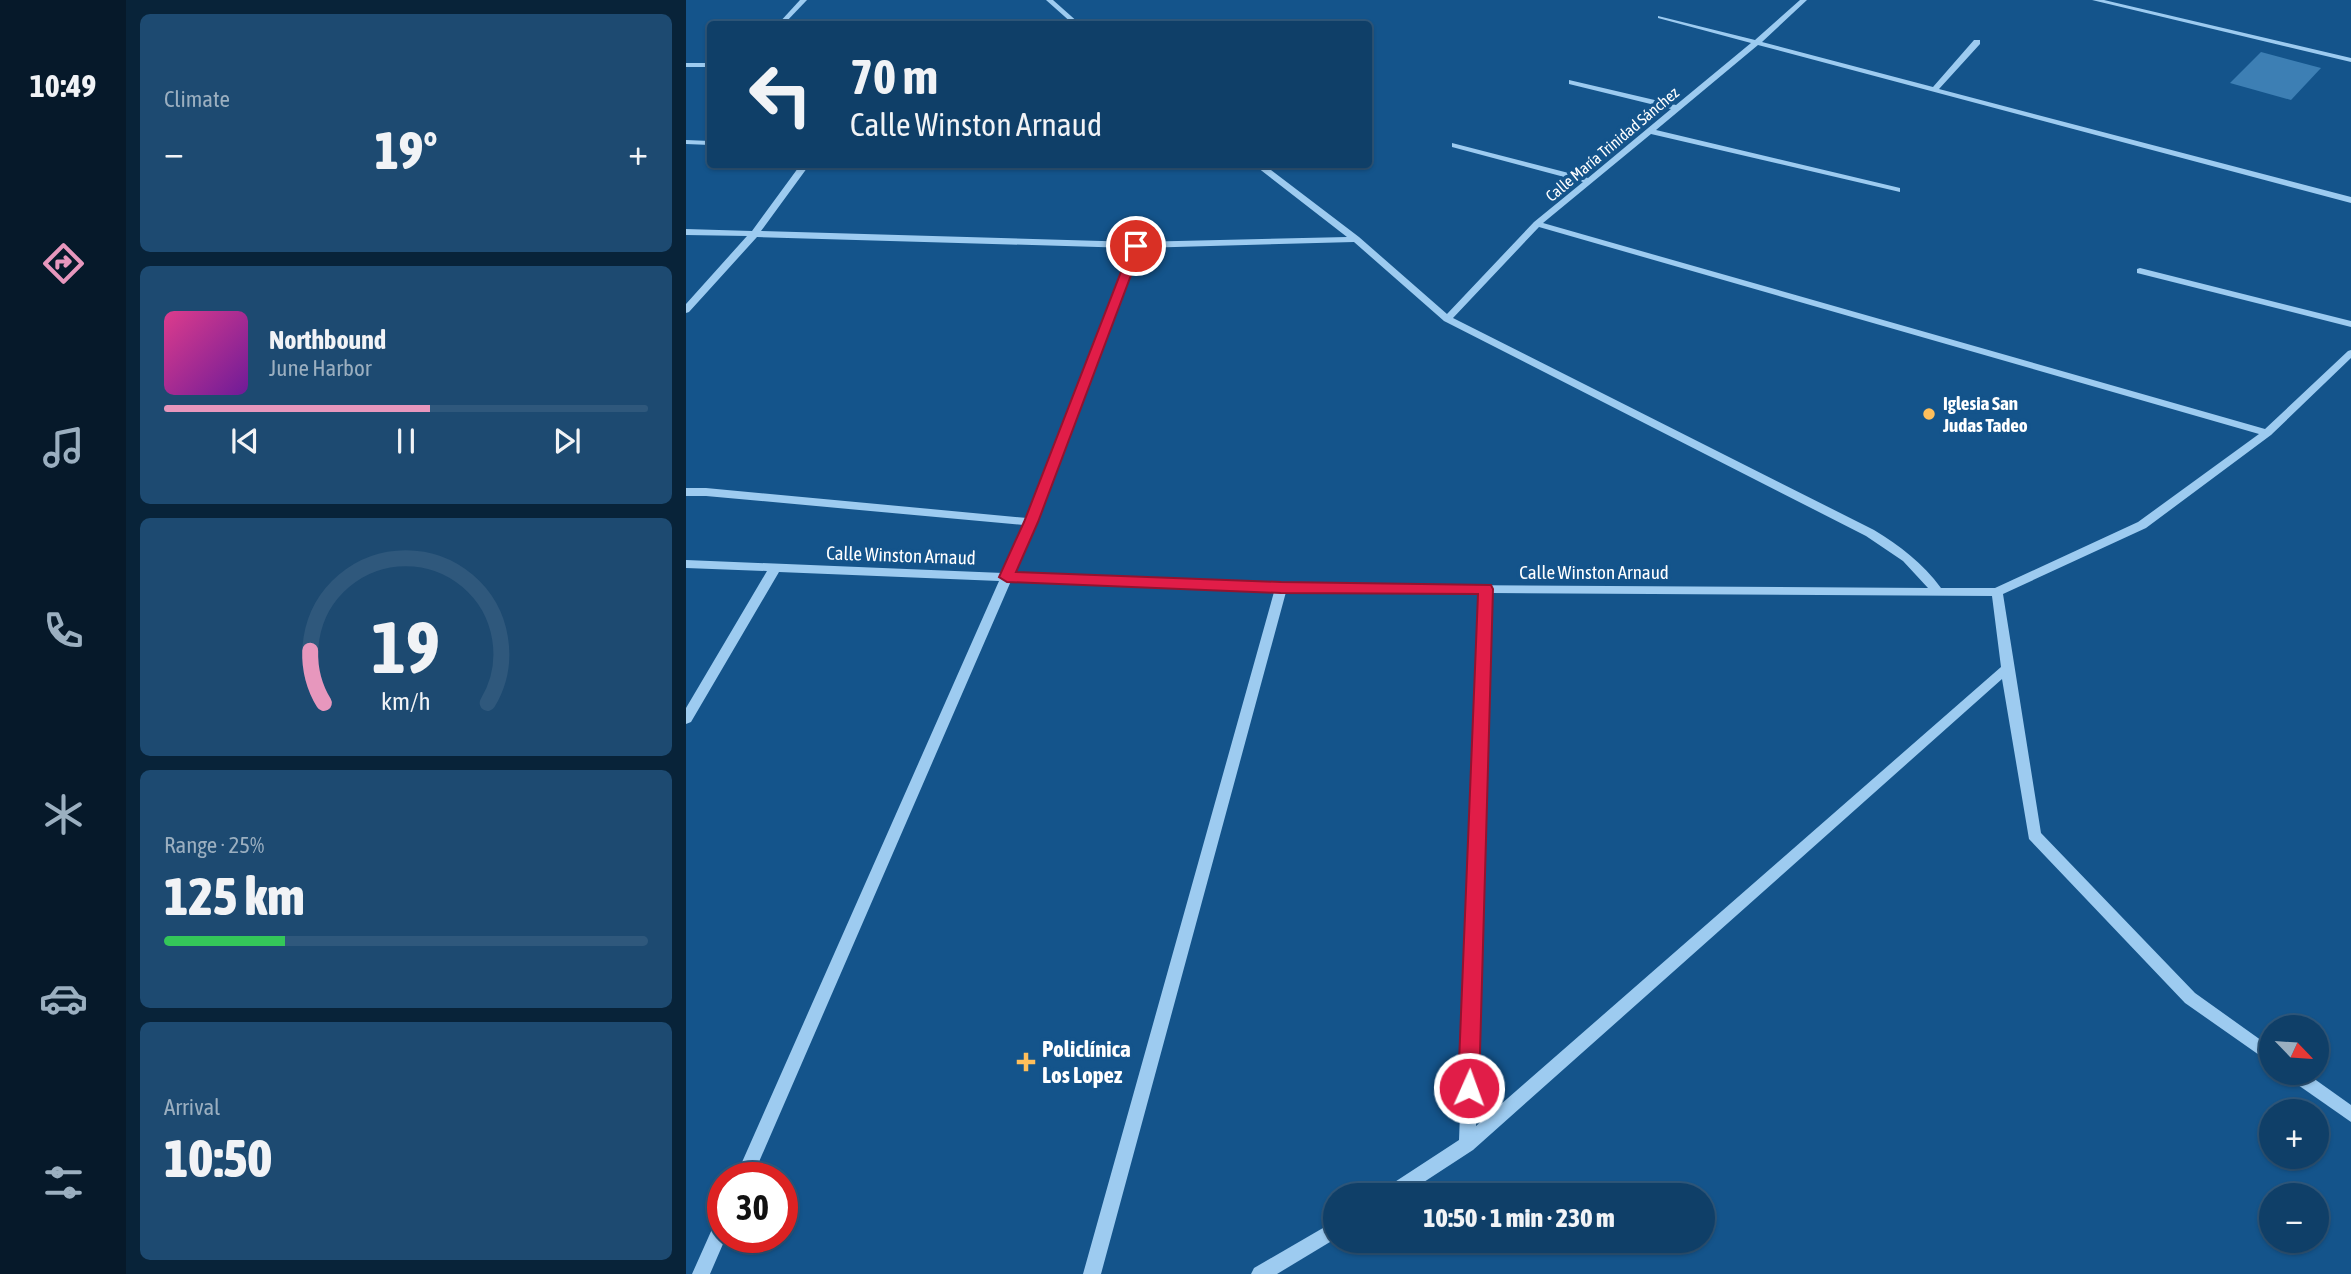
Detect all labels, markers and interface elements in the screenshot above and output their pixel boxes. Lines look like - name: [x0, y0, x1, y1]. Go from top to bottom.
- text: 70 m: [850, 48, 938, 104]
- icon: left: [735, 49, 826, 140]
- text: 10:49: [30, 67, 96, 104]
- street label: Calle María Trinidad Sánchez: [1542, 83, 1682, 205]
- text: Climate: [164, 86, 230, 112]
- text: Calle Winston Arnaud: [850, 106, 1102, 143]
- text: 19°: [374, 120, 438, 180]
- text: −: [164, 130, 184, 173]
- text: +: [628, 130, 648, 173]
- pin: [1106, 216, 1166, 276]
- icon: arrive: [1117, 227, 1155, 265]
- icon: directions: [39, 239, 88, 288]
- text: Northbound: [269, 325, 386, 355]
- text: June Harbor: [269, 355, 372, 381]
- place label: Iglesia San Judas Tadeo: [1942, 392, 2028, 436]
- marker: Iglesia San Judas Tadeo: [1921, 406, 1937, 422]
- icon: previous: [226, 422, 264, 460]
- icon: pause: [387, 422, 425, 460]
- icon: next: [548, 422, 586, 460]
- icon: music: [39, 423, 88, 472]
- street label: Calle Winston Arnaud: [826, 541, 976, 569]
- street label: Calle Winston Arnaud: [1519, 561, 1669, 583]
- text: 19: [372, 605, 440, 688]
- icon: phone: [39, 606, 88, 655]
- text: km/h: [381, 687, 431, 715]
- icon: climate: [39, 790, 88, 839]
- text: Range · 25%: [164, 832, 264, 858]
- text: 125 km: [164, 866, 305, 926]
- icon: car: [39, 974, 88, 1023]
- north arrow: [2259, 1015, 2329, 1085]
- map controls: [2259, 1015, 2329, 1253]
- place label: Policlínica Los Lopez: [1042, 1036, 1131, 1088]
- position arrow: [1432, 1051, 1506, 1125]
- marker: Policlínica Los Lopez: [1016, 1052, 1036, 1072]
- text: Arrival: [164, 1094, 220, 1120]
- button: +: [2259, 1099, 2329, 1169]
- text: 10:50: [164, 1128, 272, 1188]
- icon: filters: [39, 1158, 88, 1207]
- speed limit sign: 30: [707, 1162, 798, 1253]
- button: −: [2259, 1183, 2329, 1253]
- text: 10:50 · 1 min · 230 m: [1423, 1203, 1615, 1233]

